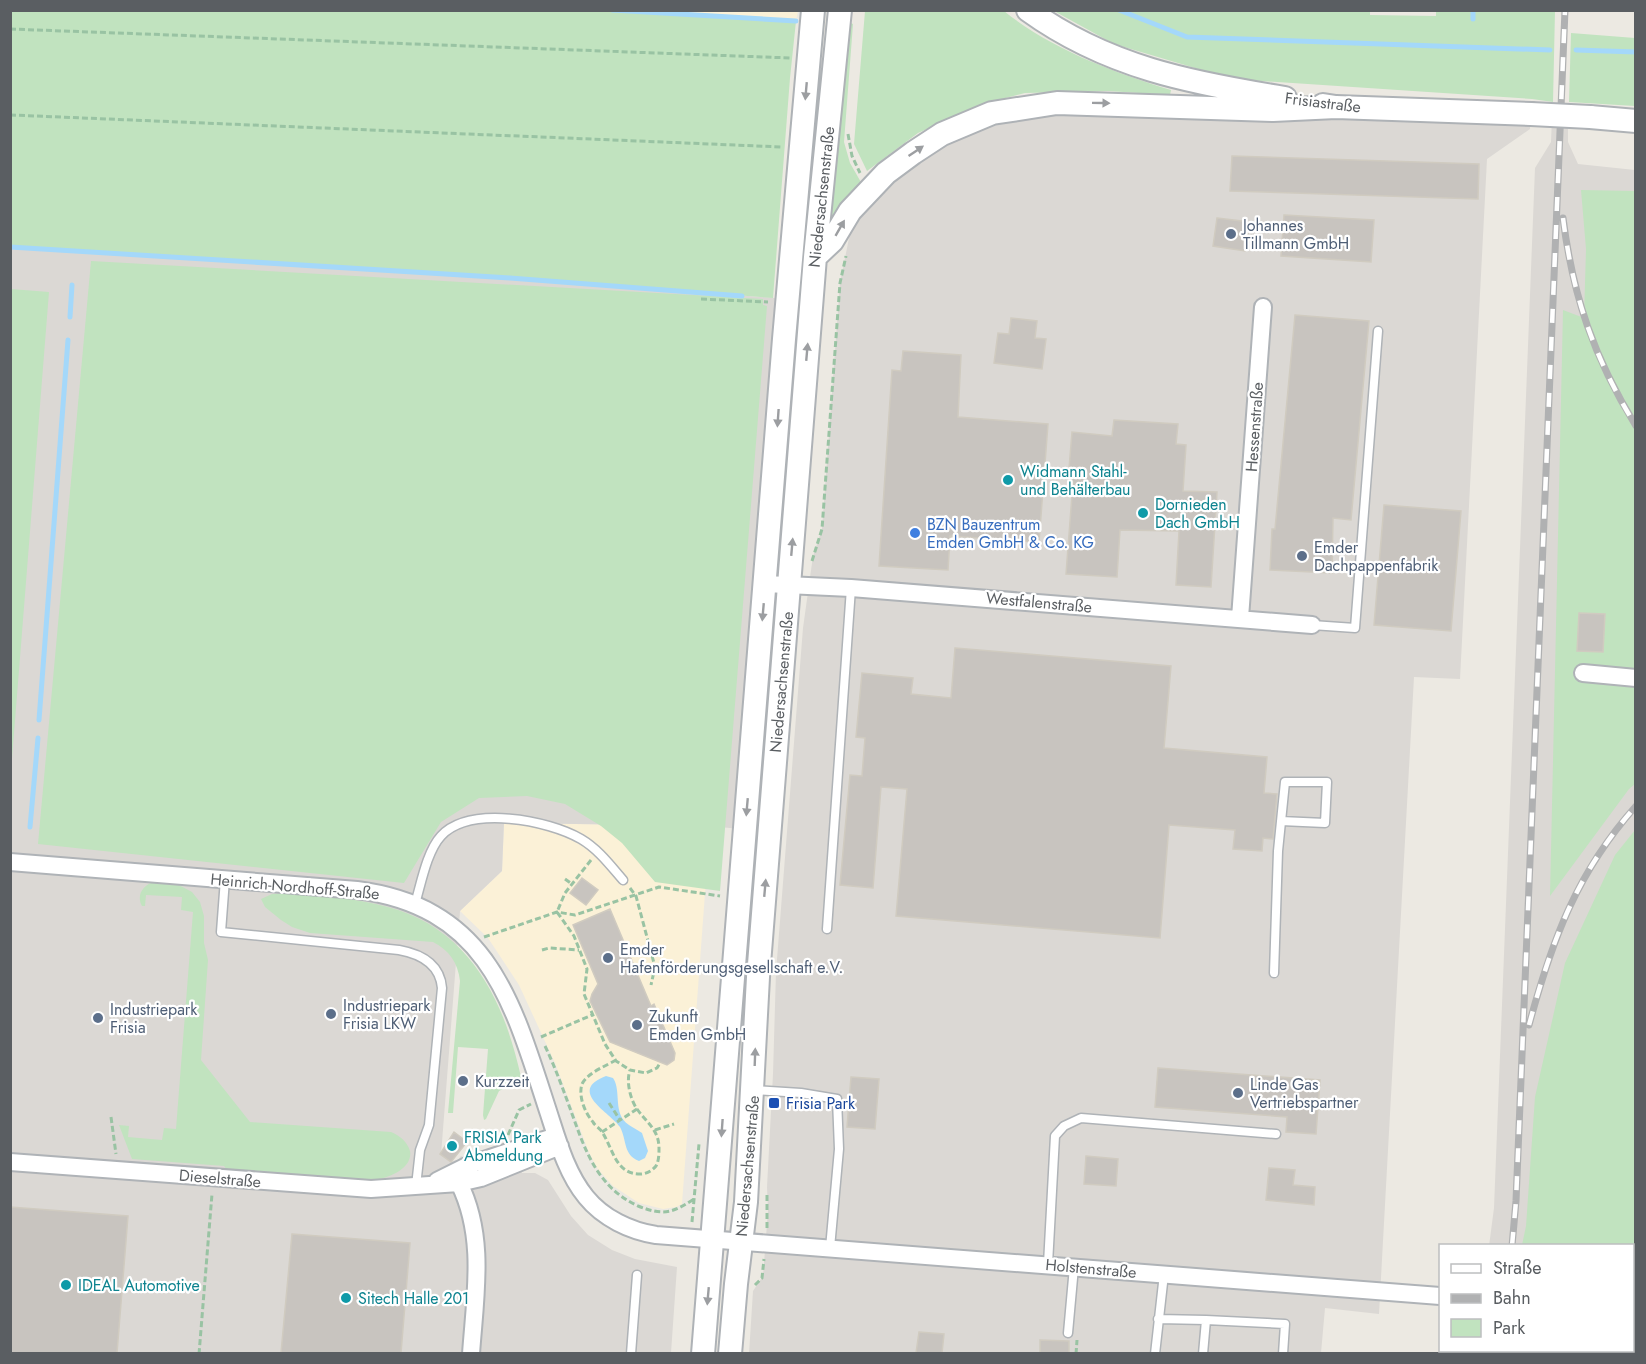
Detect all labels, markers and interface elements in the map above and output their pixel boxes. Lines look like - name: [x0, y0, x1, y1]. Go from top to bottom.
- one-way arrow: [801, 81, 811, 100]
- street label: Frisiastraße: [1284, 86, 1362, 119]
- one-way arrow: [1092, 99, 1111, 108]
- street label: Niedersachsenstraße: [803, 125, 840, 269]
- one-way arrow: [908, 145, 924, 157]
- place label: Johannes Tillmann GmbH: [1241, 214, 1349, 255]
- one-way arrow: [835, 219, 845, 236]
- marker: Johannes Tillmann GmbH: [1224, 227, 1238, 241]
- one-way arrow: [803, 343, 812, 362]
- street label: Hessenstraße: [1240, 381, 1269, 473]
- one-way arrow: [773, 408, 783, 427]
- place label: Widmann Stahl- und Behälterbau: [1020, 460, 1131, 501]
- marker: Widmann Stahl- und Behälterbau: [1001, 473, 1015, 487]
- place label: Dornieden Dach GmbH: [1155, 493, 1240, 534]
- marker: Dornieden Dach GmbH: [1136, 506, 1150, 520]
- place label: BZN Bauzentrum Emden GmbH & Co. KG: [927, 513, 1094, 554]
- marker: BZN Bauzentrum Emden GmbH & Co. KG: [908, 526, 922, 540]
- place label: Emder Dachpappenfabrik: [1314, 536, 1439, 577]
- one-way arrow: [787, 537, 797, 556]
- marker: Emder Dachpappenfabrik: [1295, 549, 1309, 563]
- street label: Westfalenstraße: [985, 586, 1093, 619]
- one-way arrow: [758, 603, 768, 622]
- street label: Niedersachsenstraße: [764, 610, 799, 754]
- one-way arrow: [742, 797, 752, 816]
- street label: Heinrich-Nordhoff-Straße: [209, 868, 381, 905]
- one-way arrow: [760, 878, 770, 897]
- place label: Emder Hafenförderungsgesellschaft e.V.: [620, 938, 843, 979]
- marker: Emder Hafenförderungsgesellschaft e.V.: [601, 951, 615, 965]
- place label: Industriepark Frisia LKW: [343, 994, 431, 1035]
- place label: Industriepark Frisia: [110, 998, 198, 1039]
- place label: Zukunft Emden GmbH: [649, 1005, 746, 1046]
- marker: Industriepark Frisia LKW: [324, 1007, 338, 1021]
- marker: Industriepark Frisia: [91, 1011, 105, 1025]
- marker: Zukunft Emden GmbH: [630, 1018, 644, 1032]
- one-way arrow: [750, 1048, 760, 1067]
- place label: Kurzzeit: [475, 1070, 529, 1093]
- place label: Linde Gas Vertriebspartner: [1250, 1073, 1359, 1114]
- marker: Kurzzeit: [456, 1074, 470, 1088]
- marker: Linde Gas Vertriebspartner: [1231, 1086, 1245, 1100]
- place label: Frisia Park: [786, 1092, 856, 1115]
- street label: Niedersachsenstraße: [730, 1094, 765, 1238]
- marker: Frisia Park: [767, 1096, 781, 1110]
- one-way arrow: [717, 1118, 726, 1137]
- place label: FRISIA Park Abmeldung: [464, 1126, 543, 1167]
- marker: FRISIA Park Abmeldung: [445, 1139, 459, 1153]
- street label: Dieselstraße: [178, 1163, 262, 1194]
- legend: [1439, 1244, 1634, 1352]
- street label: Holstenstraße: [1044, 1253, 1138, 1284]
- text: Straße: [1493, 1255, 1541, 1281]
- place label: IDEAL Automotive: [78, 1274, 200, 1297]
- marker: IDEAL Automotive: [59, 1278, 73, 1292]
- text: Bahn: [1493, 1285, 1531, 1311]
- place label: Sitech Halle 201: [358, 1287, 469, 1310]
- one-way arrow: [703, 1287, 713, 1306]
- marker: Sitech Halle 201: [339, 1291, 353, 1305]
- text: Park: [1493, 1315, 1525, 1341]

